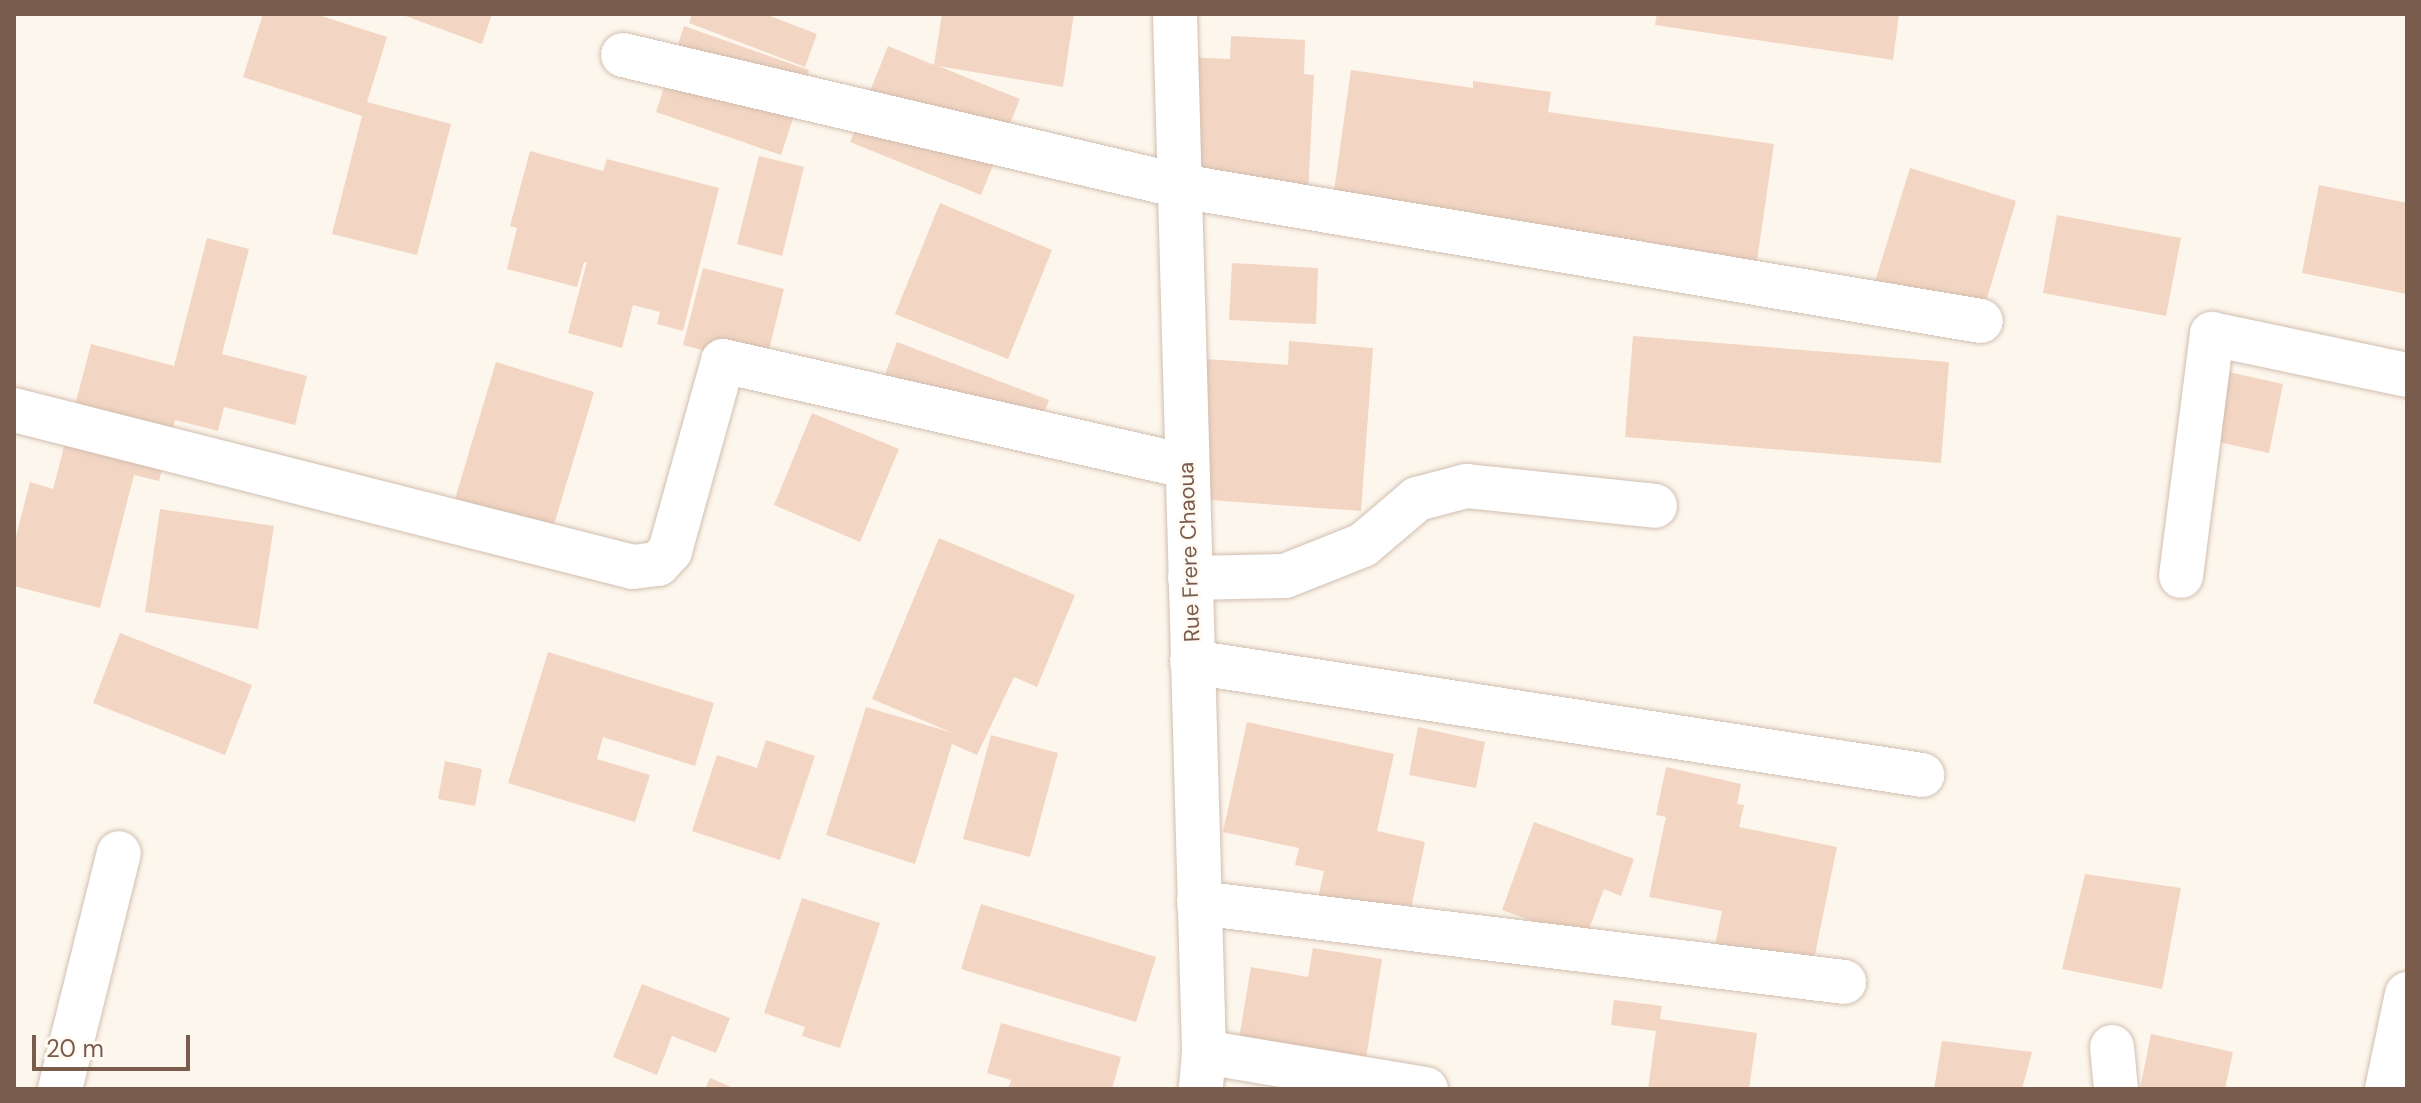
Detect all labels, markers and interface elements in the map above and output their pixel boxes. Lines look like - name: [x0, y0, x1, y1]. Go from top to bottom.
- street label: Rue Frere Chaoua: [1173, 462, 1205, 642]
- scale bar: [36, 1019, 194, 1069]
- text: 20 m: [46, 1033, 104, 1064]

